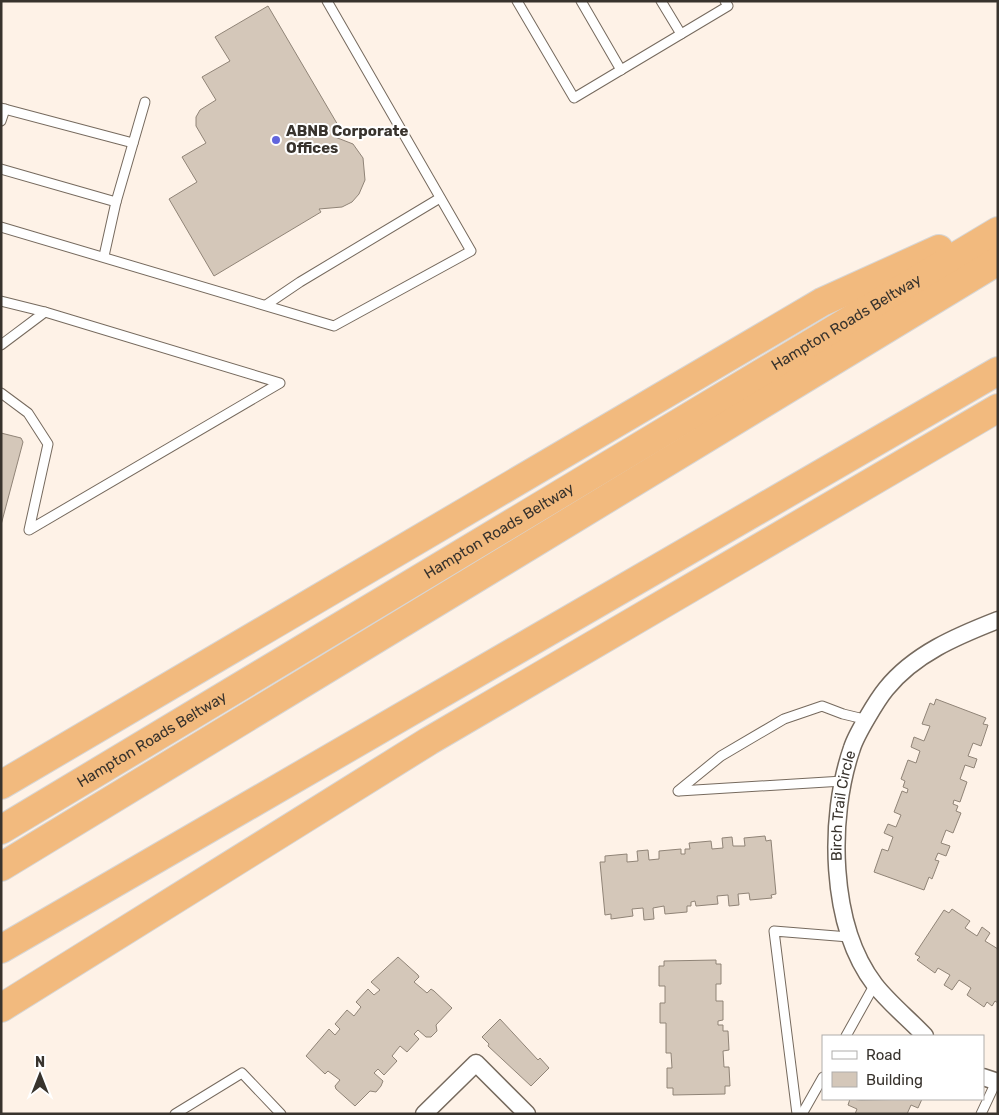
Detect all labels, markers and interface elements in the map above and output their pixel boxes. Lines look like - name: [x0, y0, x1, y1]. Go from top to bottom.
- place label: ABNB Corporate Offices: [286, 122, 408, 157]
- marker: ABNB Corporate Offices: [270, 134, 282, 146]
- street label: Hampton Roads Beltway: [768, 270, 924, 374]
- street label: Hampton Roads Beltway: [421, 479, 577, 583]
- street label: Hampton Roads Beltway: [74, 687, 230, 791]
- street label: Birch Trail Circle: [827, 748, 860, 861]
- legend: [822, 1035, 984, 1100]
- text: Road: [866, 1046, 902, 1064]
- north arrow: [15, 1050, 65, 1100]
- text: N: [35, 1054, 45, 1071]
- text: Building: [866, 1071, 923, 1089]

